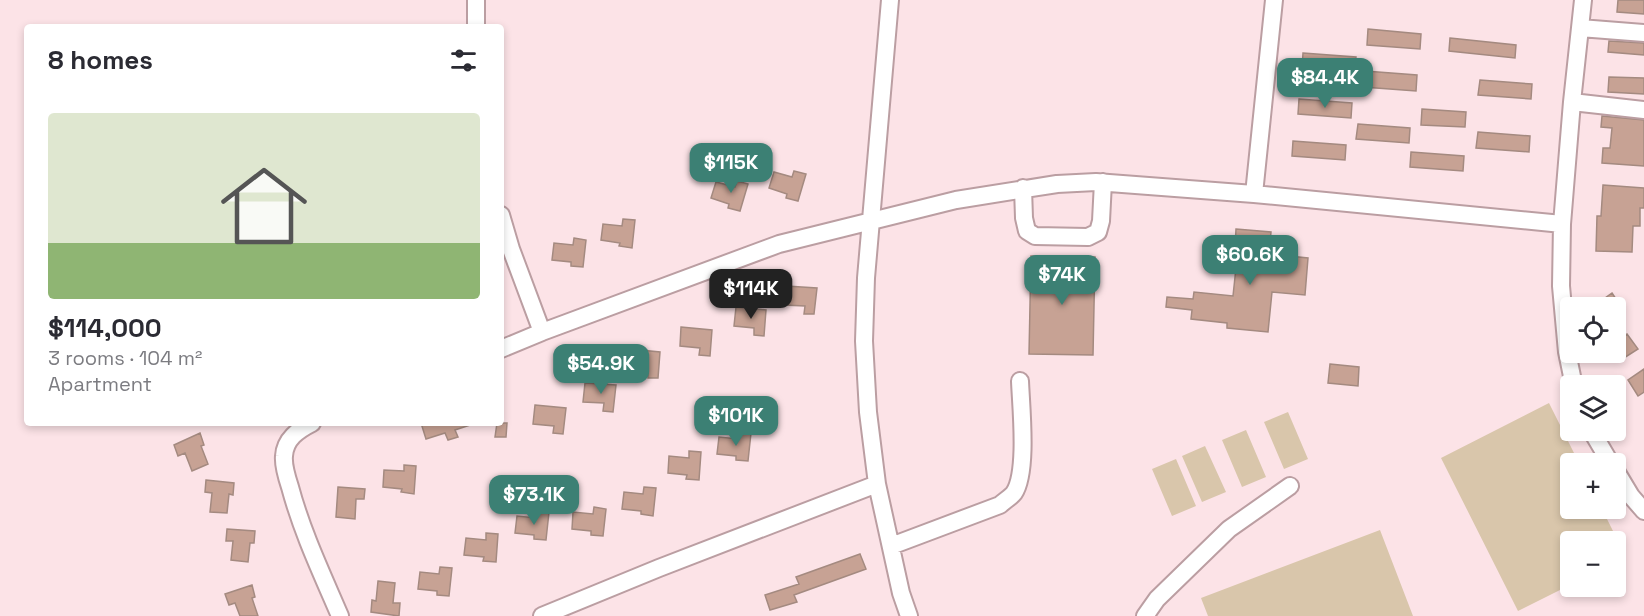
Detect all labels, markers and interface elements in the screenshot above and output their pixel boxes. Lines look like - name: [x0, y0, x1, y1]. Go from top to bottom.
- text: 8 homes: [48, 43, 153, 77]
- icon: filters: [447, 44, 480, 77]
- pin: $84.4K: [1276, 58, 1374, 109]
- text: $84.4K: [1291, 64, 1359, 90]
- pin: $115K: [689, 143, 773, 194]
- text: $115K: [704, 149, 758, 175]
- icon: home: [210, 152, 318, 260]
- pin: $60.6K: [1201, 235, 1299, 286]
- text: $60.6K: [1216, 241, 1284, 267]
- pin: $74K: [1026, 255, 1098, 306]
- text: $74K: [1038, 261, 1086, 287]
- pin: $114K: [709, 269, 793, 320]
- text: $114K: [723, 275, 779, 301]
- map controls: [1560, 297, 1626, 597]
- button: locate: [1560, 297, 1626, 363]
- text: $114,000: [48, 311, 162, 345]
- pin: $54.9K: [552, 344, 650, 395]
- text: 3 rooms · 104 m²: [48, 345, 202, 371]
- text: $54.9K: [567, 350, 635, 376]
- text: Apartment: [48, 371, 152, 397]
- button: layers: [1560, 375, 1626, 441]
- pin: $101K: [694, 396, 778, 447]
- text: $101K: [708, 402, 764, 428]
- button: +: [1560, 453, 1626, 519]
- pin: $73.1K: [485, 475, 583, 526]
- text: $73.1K: [503, 481, 565, 507]
- button: −: [1560, 531, 1626, 597]

